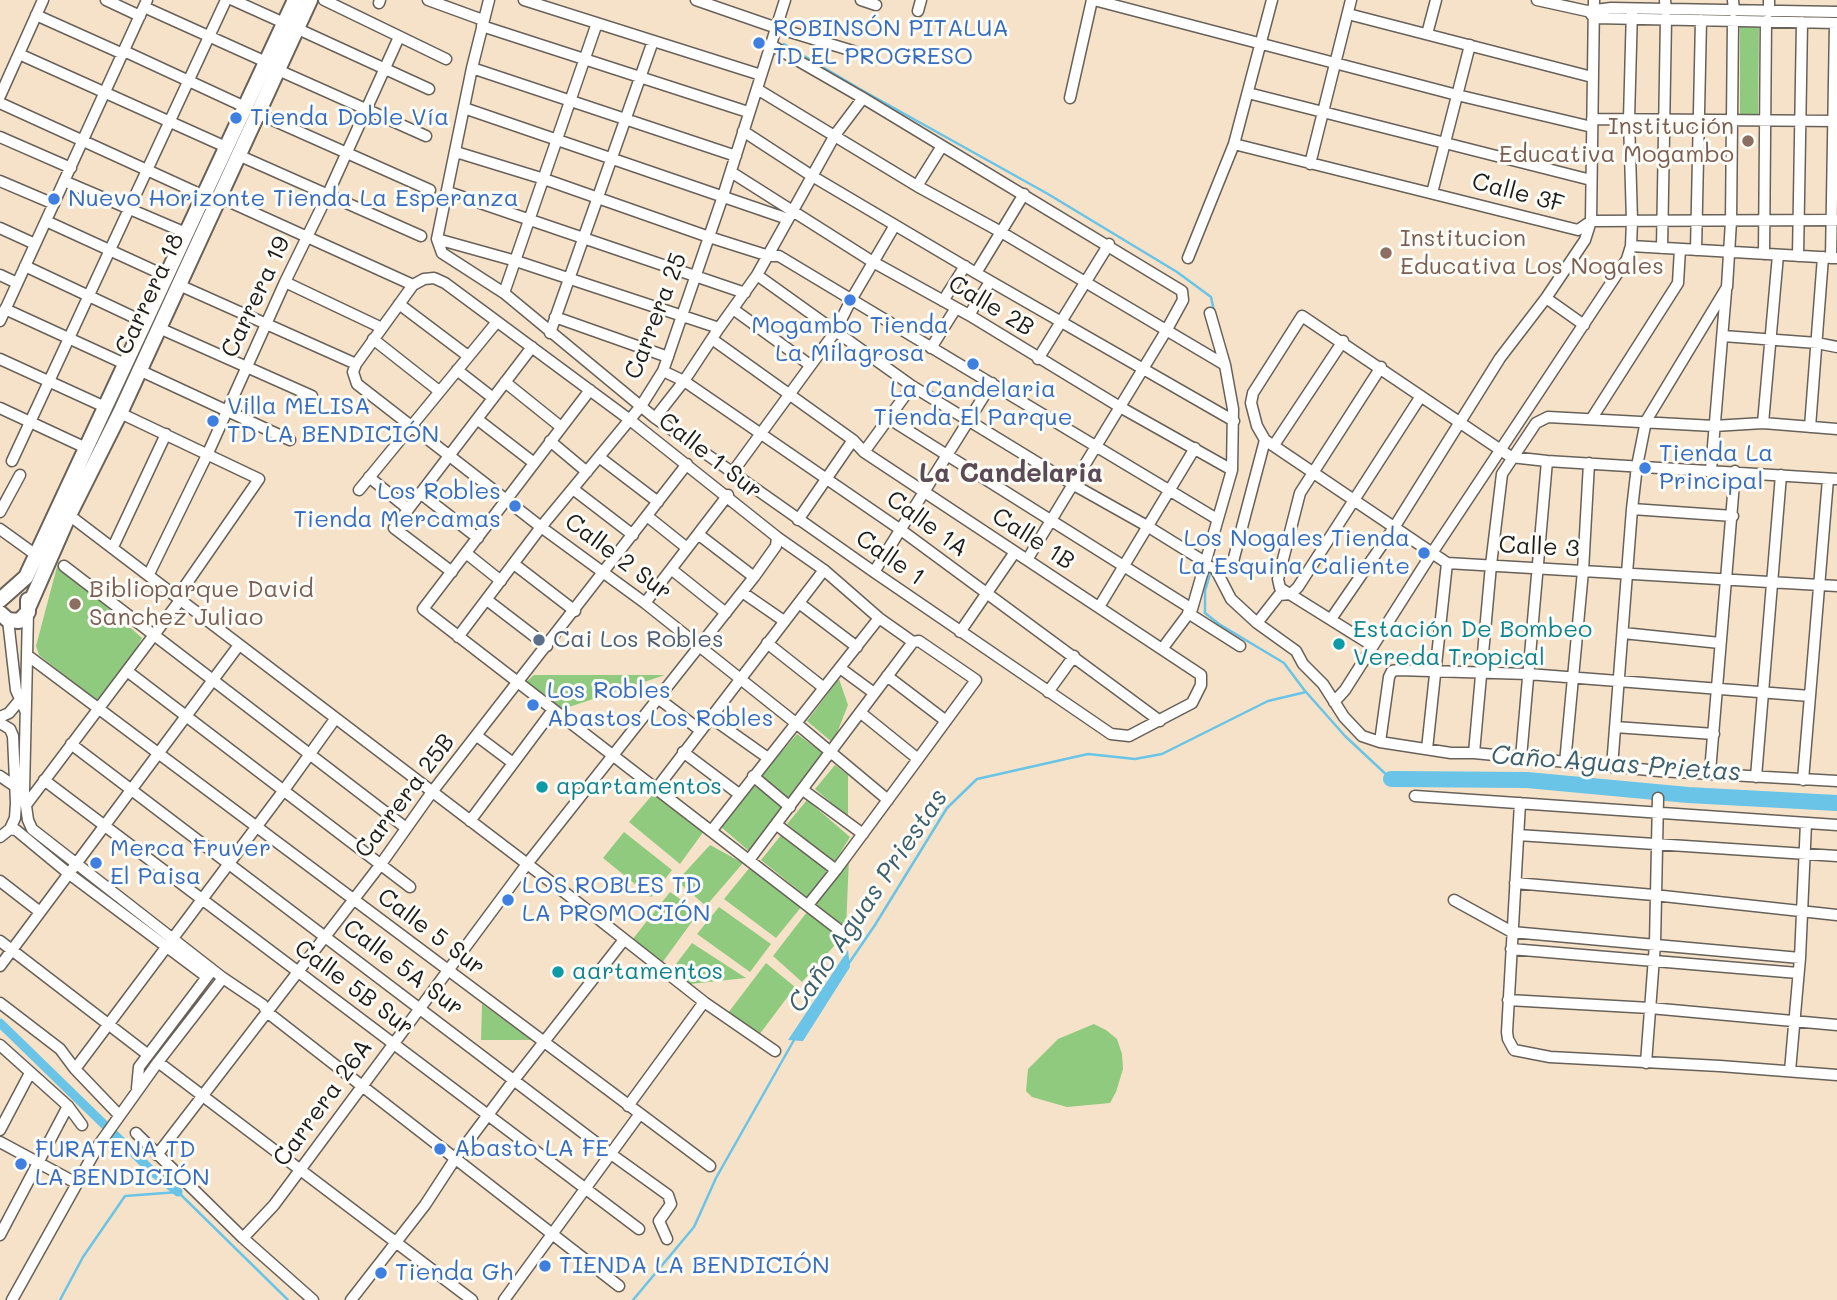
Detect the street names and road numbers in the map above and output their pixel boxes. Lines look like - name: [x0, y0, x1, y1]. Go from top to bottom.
- street label: Calle 3F: [1469, 167, 1567, 219]
- street label: Carrera 18: [109, 229, 191, 359]
- street label: Carrera 19: [215, 232, 297, 362]
- street label: Carrera 25: [619, 249, 693, 383]
- street label: Calle 2B: [943, 269, 1039, 343]
- street label: Calle 1 Sur: [652, 407, 768, 505]
- street label: Calle 1A: [881, 485, 973, 563]
- street label: Calle 1B: [986, 502, 1080, 576]
- street label: Calle 2 Sur: [559, 507, 677, 607]
- street label: Calle 1: [850, 524, 930, 592]
- street label: Calle 3: [1498, 531, 1580, 563]
- street label: Carrera 25B: [349, 728, 461, 864]
- street label: Calle 5 Sur: [372, 882, 490, 982]
- street label: Calle 5A Sur: [337, 913, 469, 1023]
- street label: Calle 5B Sur: [289, 934, 419, 1042]
- street label: Carrera 26A: [267, 1034, 379, 1172]

